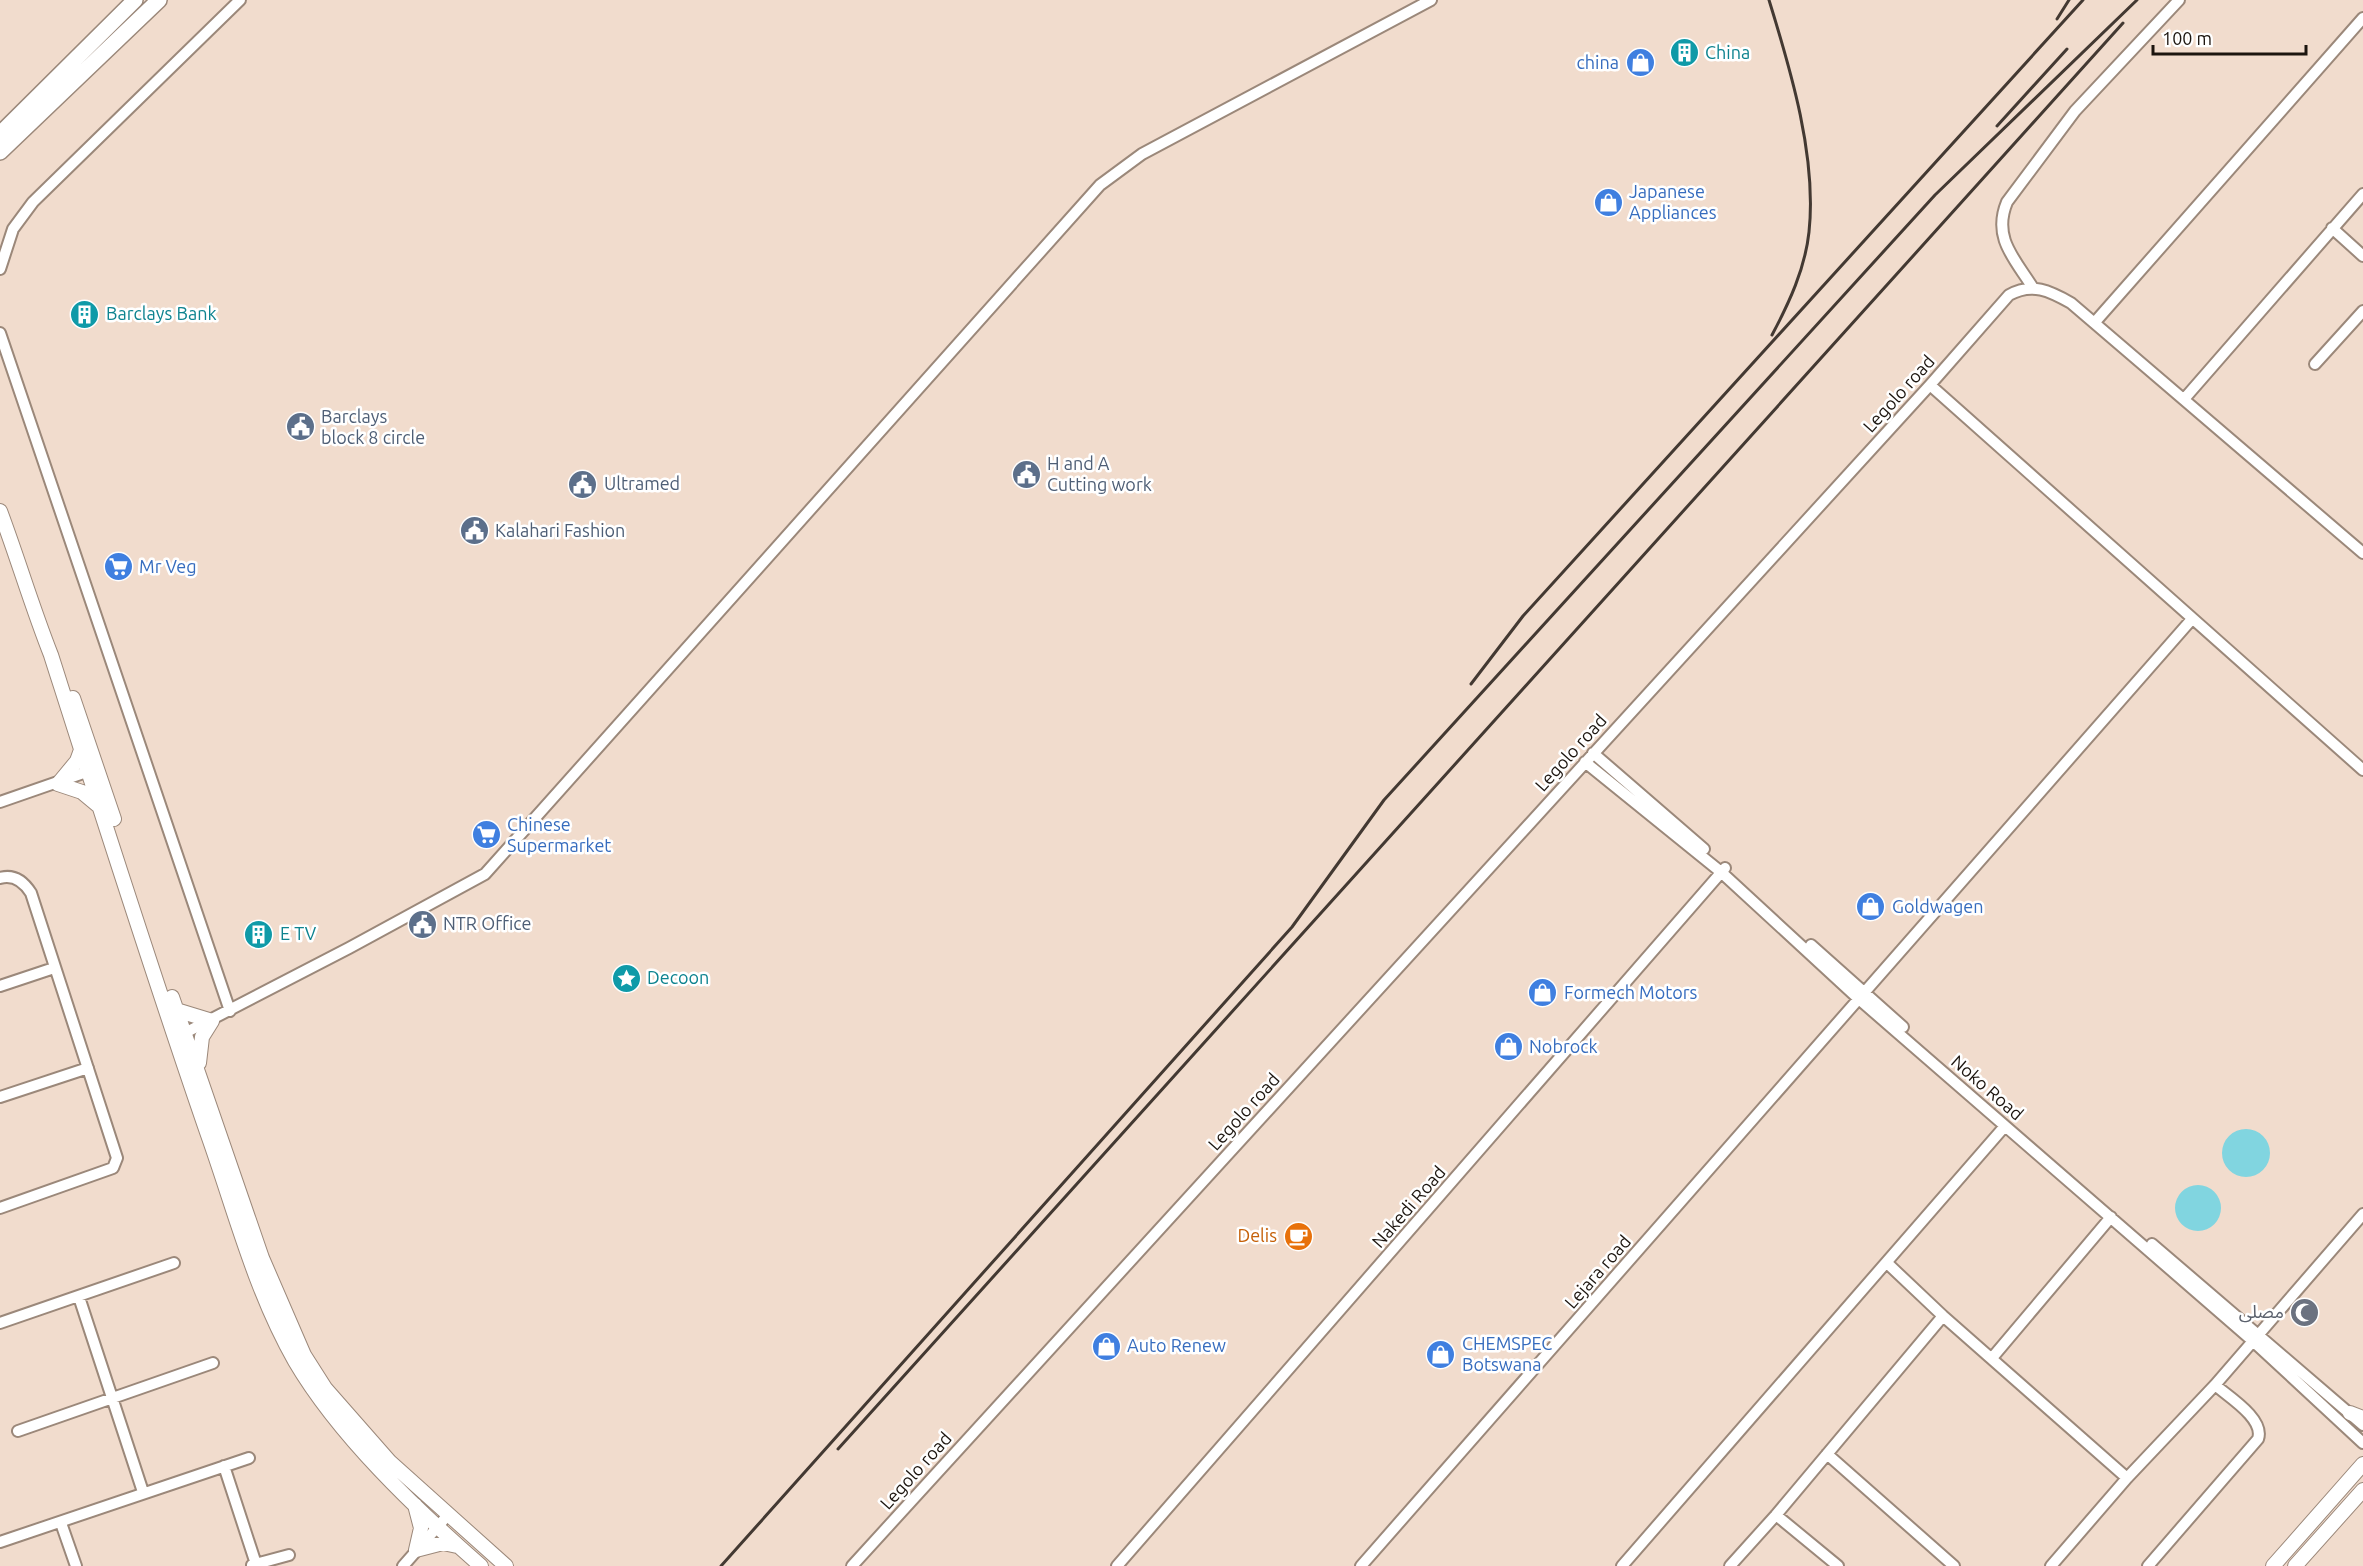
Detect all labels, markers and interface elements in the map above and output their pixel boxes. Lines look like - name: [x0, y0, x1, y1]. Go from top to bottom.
- scale bar: [2153, 18, 2306, 56]
- text: 100 m: [2162, 28, 2212, 48]
- building icon: China: [1668, 37, 1700, 69]
- place label: China: [1705, 42, 1750, 62]
- shop icon: china: [1624, 47, 1656, 79]
- place label: china: [1576, 52, 1619, 72]
- place label: Japanese Appliances: [1629, 181, 1717, 222]
- shop icon: Japanese Appliances: [1592, 186, 1624, 218]
- building icon: Barclays Bank: [69, 298, 101, 330]
- place label: Barclays Bank: [106, 303, 217, 323]
- street label: Legolo road: [1859, 351, 1938, 436]
- place label: Barclays block 8 circle: [321, 406, 425, 447]
- public building icon: Barclays block 8 circle: [284, 411, 316, 443]
- place label: H and A Cutting work: [1047, 453, 1152, 494]
- public building icon: H and A Cutting work: [1010, 458, 1042, 490]
- public building icon: Ultramed: [567, 468, 599, 500]
- place label: Ultramed: [604, 473, 680, 493]
- public building icon: Kalahari Fashion: [458, 515, 490, 547]
- place label: Kalahari Fashion: [495, 520, 625, 540]
- supermarket icon: Mr Veg: [102, 551, 134, 583]
- place label: Mr Veg: [139, 556, 197, 576]
- street label: Legolo road: [1531, 710, 1610, 795]
- place label: Chinese Supermarket: [507, 814, 611, 855]
- supermarket icon: Chinese Supermarket: [470, 819, 502, 851]
- shop icon: Goldwagen: [1855, 891, 1887, 923]
- place label: Goldwagen: [1892, 896, 1983, 916]
- public building icon: NTR Office: [406, 908, 438, 940]
- place label: NTR Office: [443, 913, 532, 933]
- building icon: E TV: [243, 918, 275, 950]
- place label: E TV: [280, 923, 317, 943]
- place icon: Decoon: [610, 962, 642, 994]
- place label: Decoon: [647, 967, 709, 987]
- shop icon: Formech Motors: [1527, 977, 1559, 1009]
- place label: Formech Motors: [1564, 982, 1698, 1002]
- shop icon: Nobrock: [1492, 1031, 1524, 1063]
- place label: Nobrock: [1529, 1036, 1598, 1056]
- street label: Noko Road: [1948, 1051, 2028, 1124]
- street label: Legolo road: [1204, 1069, 1283, 1154]
- street label: Nakedi Road: [1367, 1162, 1449, 1251]
- cafe icon: Delis: [1282, 1220, 1314, 1252]
- place label: Delis: [1237, 1225, 1277, 1245]
- street label: Lejara road: [1560, 1231, 1634, 1312]
- mosque icon: مصلى: [2289, 1296, 2321, 1328]
- place label: مصلى: [2239, 1301, 2284, 1323]
- shop icon: Auto Renew: [1090, 1330, 1122, 1362]
- place label: CHEMSPEC Botswana: [1462, 1333, 1552, 1374]
- place label: Auto Renew: [1127, 1335, 1226, 1355]
- shop icon: CHEMSPEC Botswana: [1425, 1338, 1457, 1370]
- street label: Legolo road: [876, 1428, 955, 1513]

